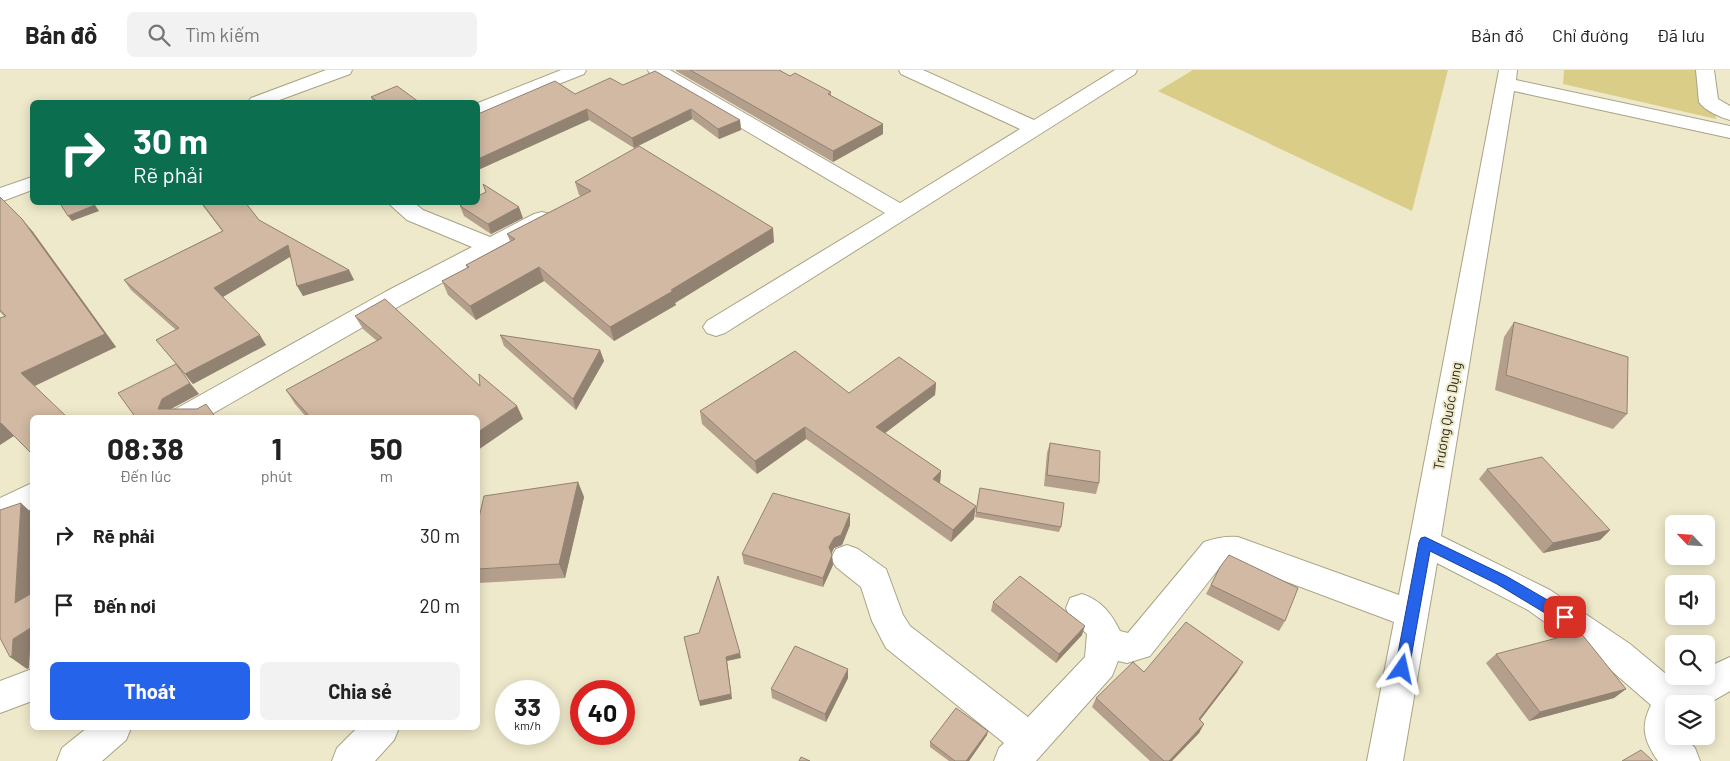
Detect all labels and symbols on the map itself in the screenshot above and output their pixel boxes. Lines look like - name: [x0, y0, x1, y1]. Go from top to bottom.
- street label: Trương Quốc Dụng: [1429, 361, 1465, 471]
- north arrow: [1665, 515, 1715, 565]
- pin: [1544, 596, 1586, 638]
- position arrow: [1375, 642, 1427, 694]
- speed limit sign: 40: [570, 680, 635, 745]

